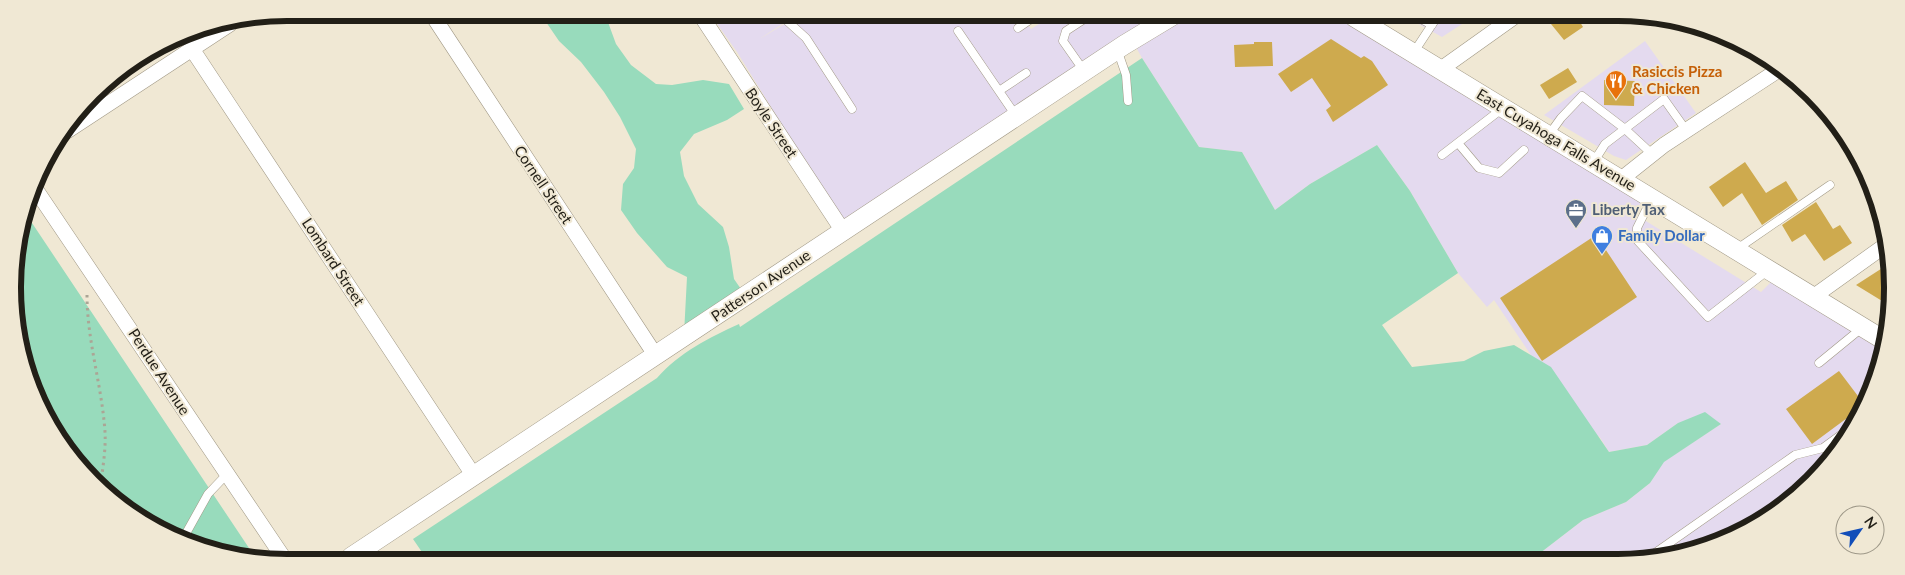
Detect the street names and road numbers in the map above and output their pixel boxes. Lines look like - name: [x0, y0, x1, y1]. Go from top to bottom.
- street label: Boyle Street: [742, 84, 802, 161]
- street label: East Cuyahoga Falls Avenue: [1474, 84, 1639, 194]
- street label: Cornell Street: [511, 142, 577, 228]
- street label: Lombard Street: [299, 214, 369, 309]
- street label: Patterson Avenue: [707, 245, 814, 325]
- street label: Perdue Avenue: [125, 325, 194, 418]

